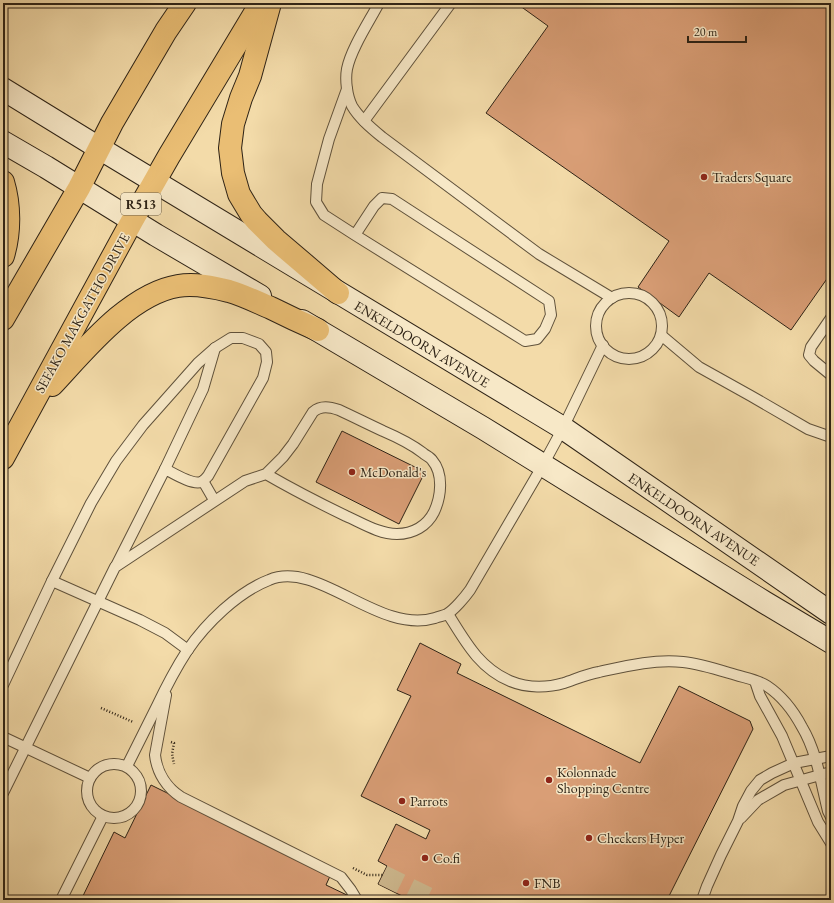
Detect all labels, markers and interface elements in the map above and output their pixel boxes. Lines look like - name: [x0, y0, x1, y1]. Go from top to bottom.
- scale bar: [688, 18, 746, 44]
- text: 20 m: [694, 24, 718, 40]
- place label: Traders Square: [712, 168, 792, 186]
- marker: Traders Square: [699, 172, 709, 182]
- road number: R513: [121, 193, 161, 215]
- street label: SEFAKO MAKGATHO DRIVE: [30, 230, 134, 396]
- street label: ENKELDOORN AVENUE: [351, 296, 493, 392]
- place label: McDonald's: [360, 463, 427, 481]
- marker: McDonald's: [347, 467, 357, 477]
- street label: ENKELDOORN AVENUE: [625, 468, 763, 570]
- place label: Kolonnade Shopping Centre: [557, 763, 650, 797]
- marker: Kolonnade Shopping Centre: [544, 775, 554, 785]
- place label: Parrots: [410, 792, 448, 810]
- marker: Parrots: [397, 796, 407, 806]
- place label: Checkers Hyper: [597, 829, 684, 847]
- marker: Checkers Hyper: [584, 833, 594, 843]
- place label: Co.fi: [433, 849, 460, 867]
- marker: Co.fi: [420, 853, 430, 863]
- place label: FNB: [534, 874, 560, 892]
- marker: FNB: [521, 878, 531, 888]

